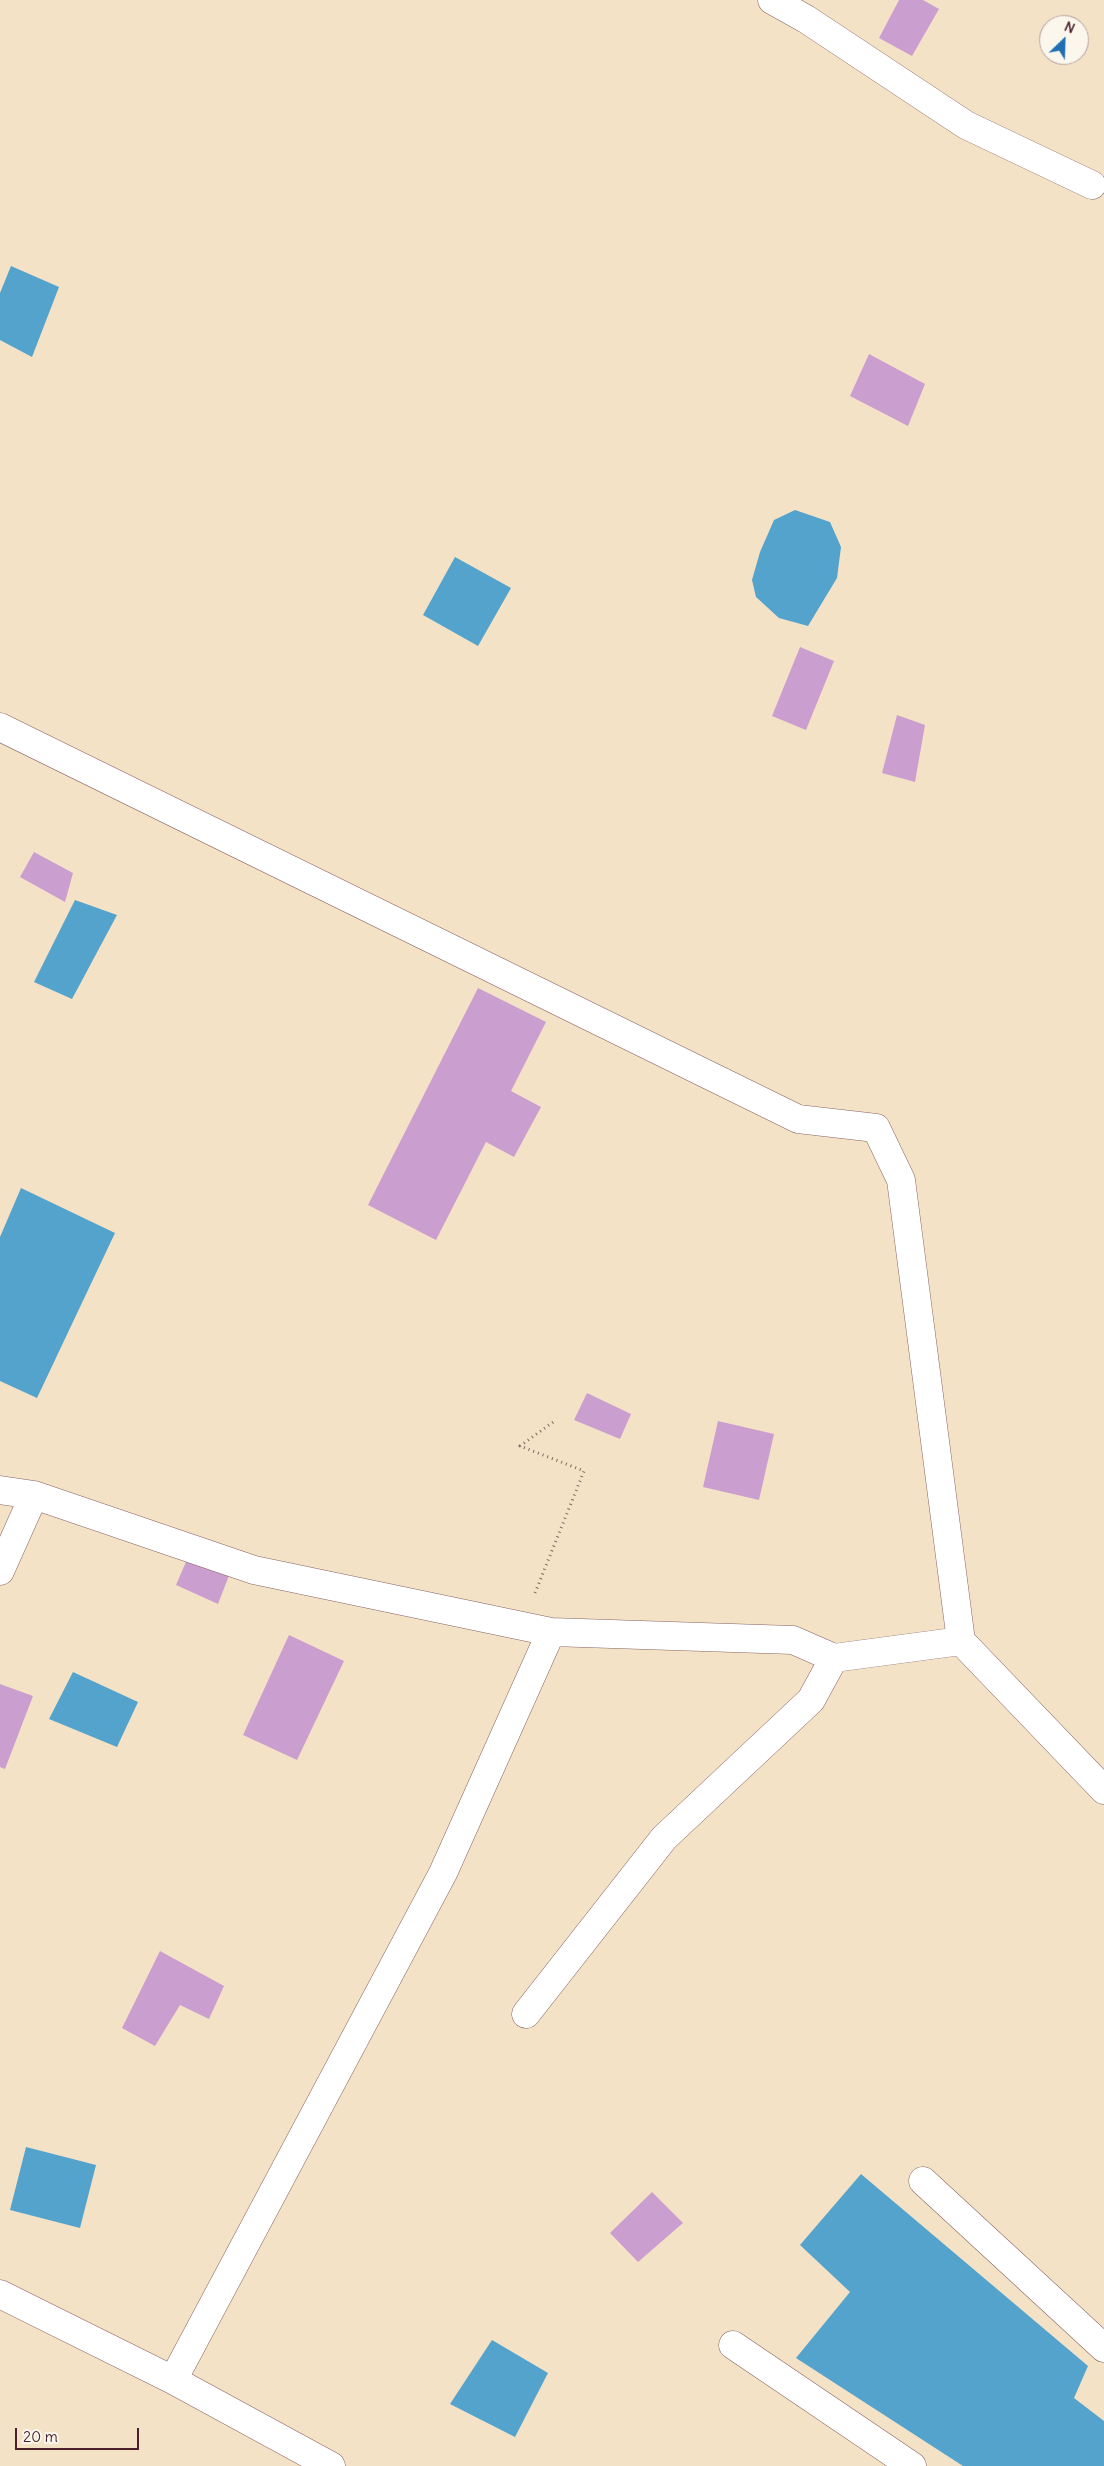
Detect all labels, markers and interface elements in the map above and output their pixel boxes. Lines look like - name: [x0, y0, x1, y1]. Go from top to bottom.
- north arrow: [1039, 15, 1089, 65]
- text: N: [1062, 17, 1078, 37]
- scale bar: [18, 2418, 141, 2450]
- text: 20 m: [23, 2427, 58, 2446]

